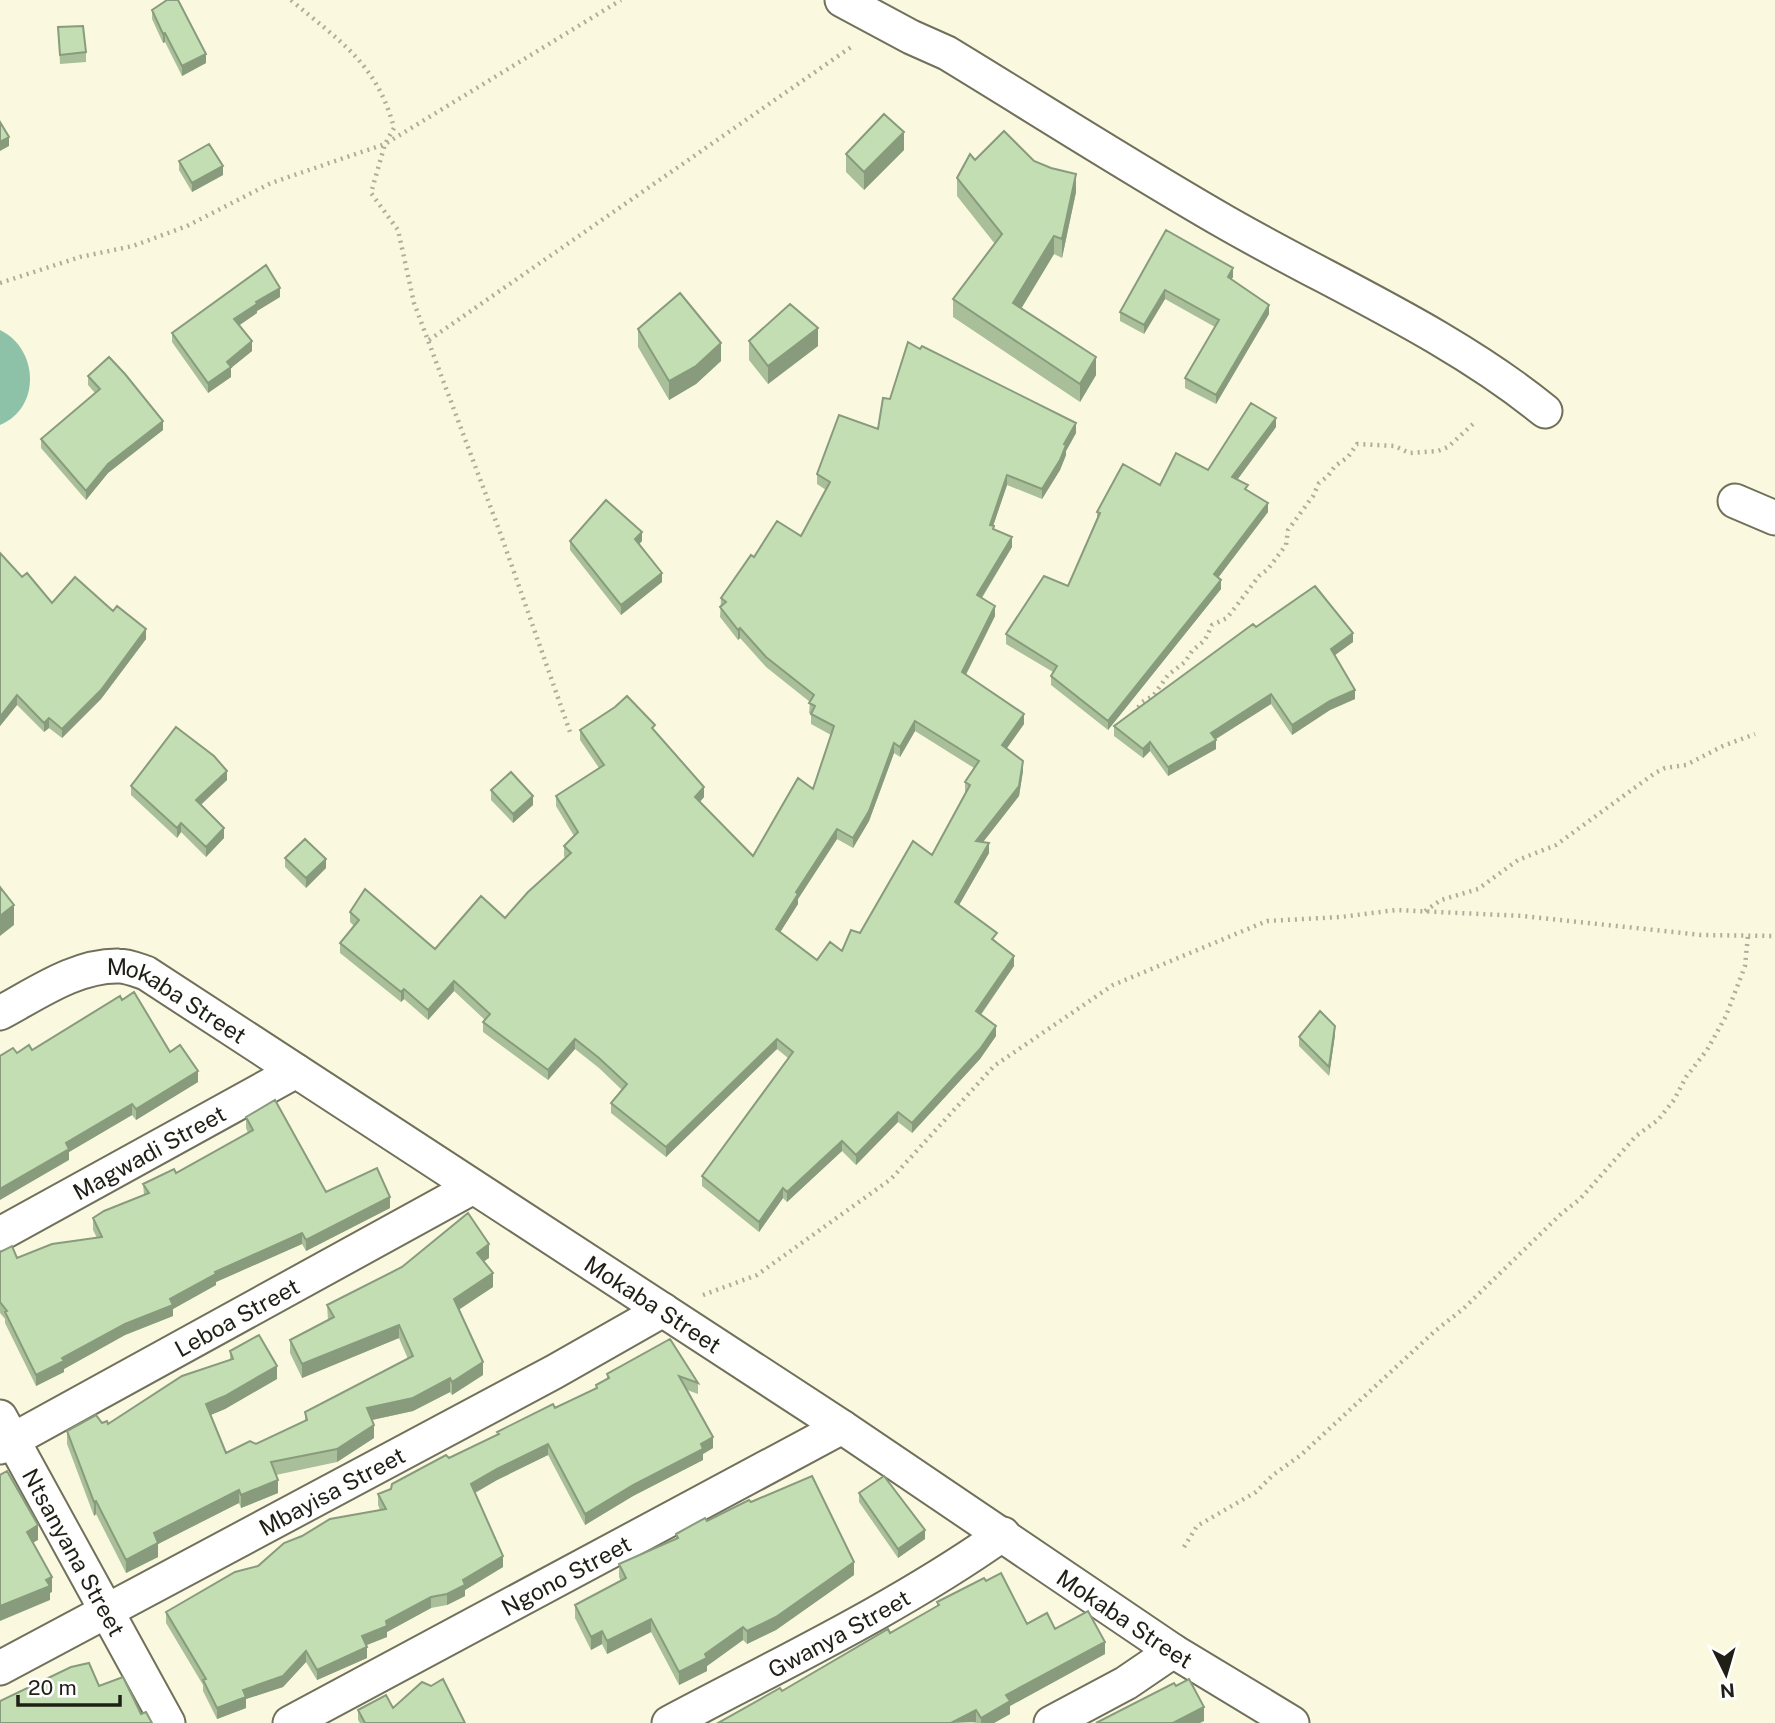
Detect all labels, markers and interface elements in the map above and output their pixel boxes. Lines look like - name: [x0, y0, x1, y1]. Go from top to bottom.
- street label: Mokaba Street: [107, 952, 252, 1048]
- street label: Magwadi Street: [68, 1099, 230, 1205]
- street label: Mokaba Street: [580, 1249, 727, 1358]
- street label: Leboa Street: [170, 1272, 304, 1362]
- street label: Mbayisa Street: [254, 1441, 409, 1541]
- street label: Ntsanyana Street: [17, 1464, 131, 1640]
- street label: Ngono Street: [496, 1529, 635, 1621]
- street label: Mokaba Street: [1052, 1563, 1198, 1673]
- street label: Gwanya Street: [763, 1583, 915, 1683]
- north arrow: [1691, 1639, 1761, 1709]
- scale bar: [18, 1664, 119, 1708]
- text: 20 m: [28, 1675, 77, 1700]
- text: N: [1719, 1679, 1736, 1703]

